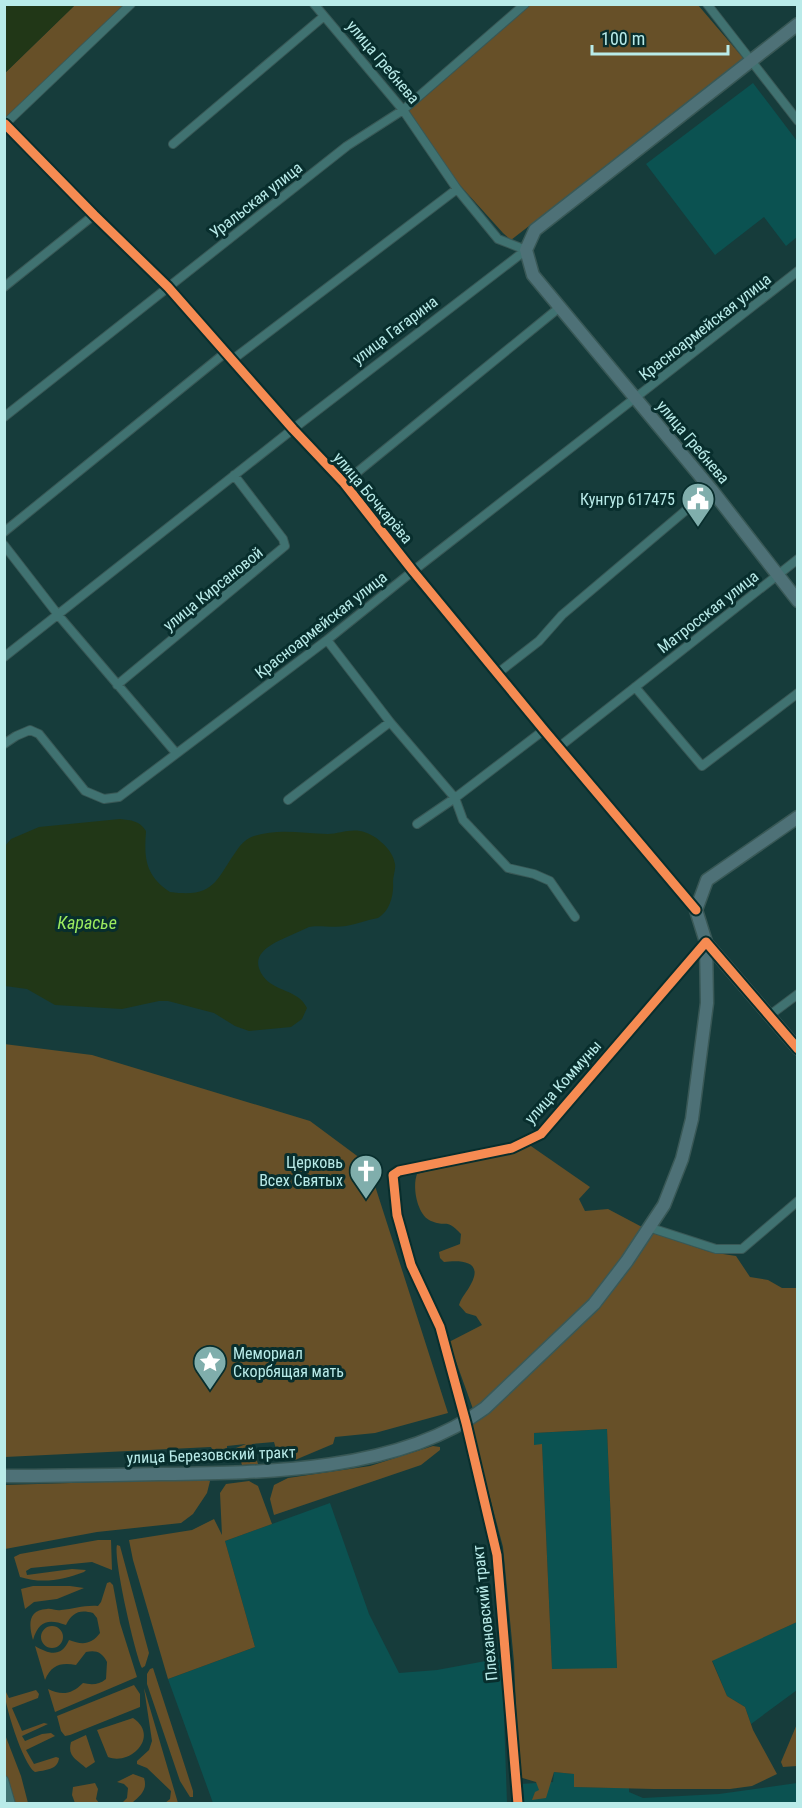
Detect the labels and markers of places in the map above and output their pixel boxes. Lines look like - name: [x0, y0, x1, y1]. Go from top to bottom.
- public building icon: Кунгур 617475: [680, 481, 716, 528]
- place label: Кунгур 617475: [580, 490, 675, 509]
- place label: Церковь Всех Святых: [259, 1153, 343, 1190]
- church icon: Церковь Всех Святых: [348, 1153, 384, 1200]
- place icon: Мемориал Скорбящая мать: [192, 1344, 228, 1391]
- place label: Мемориал Скорбящая мать: [233, 1344, 344, 1381]

